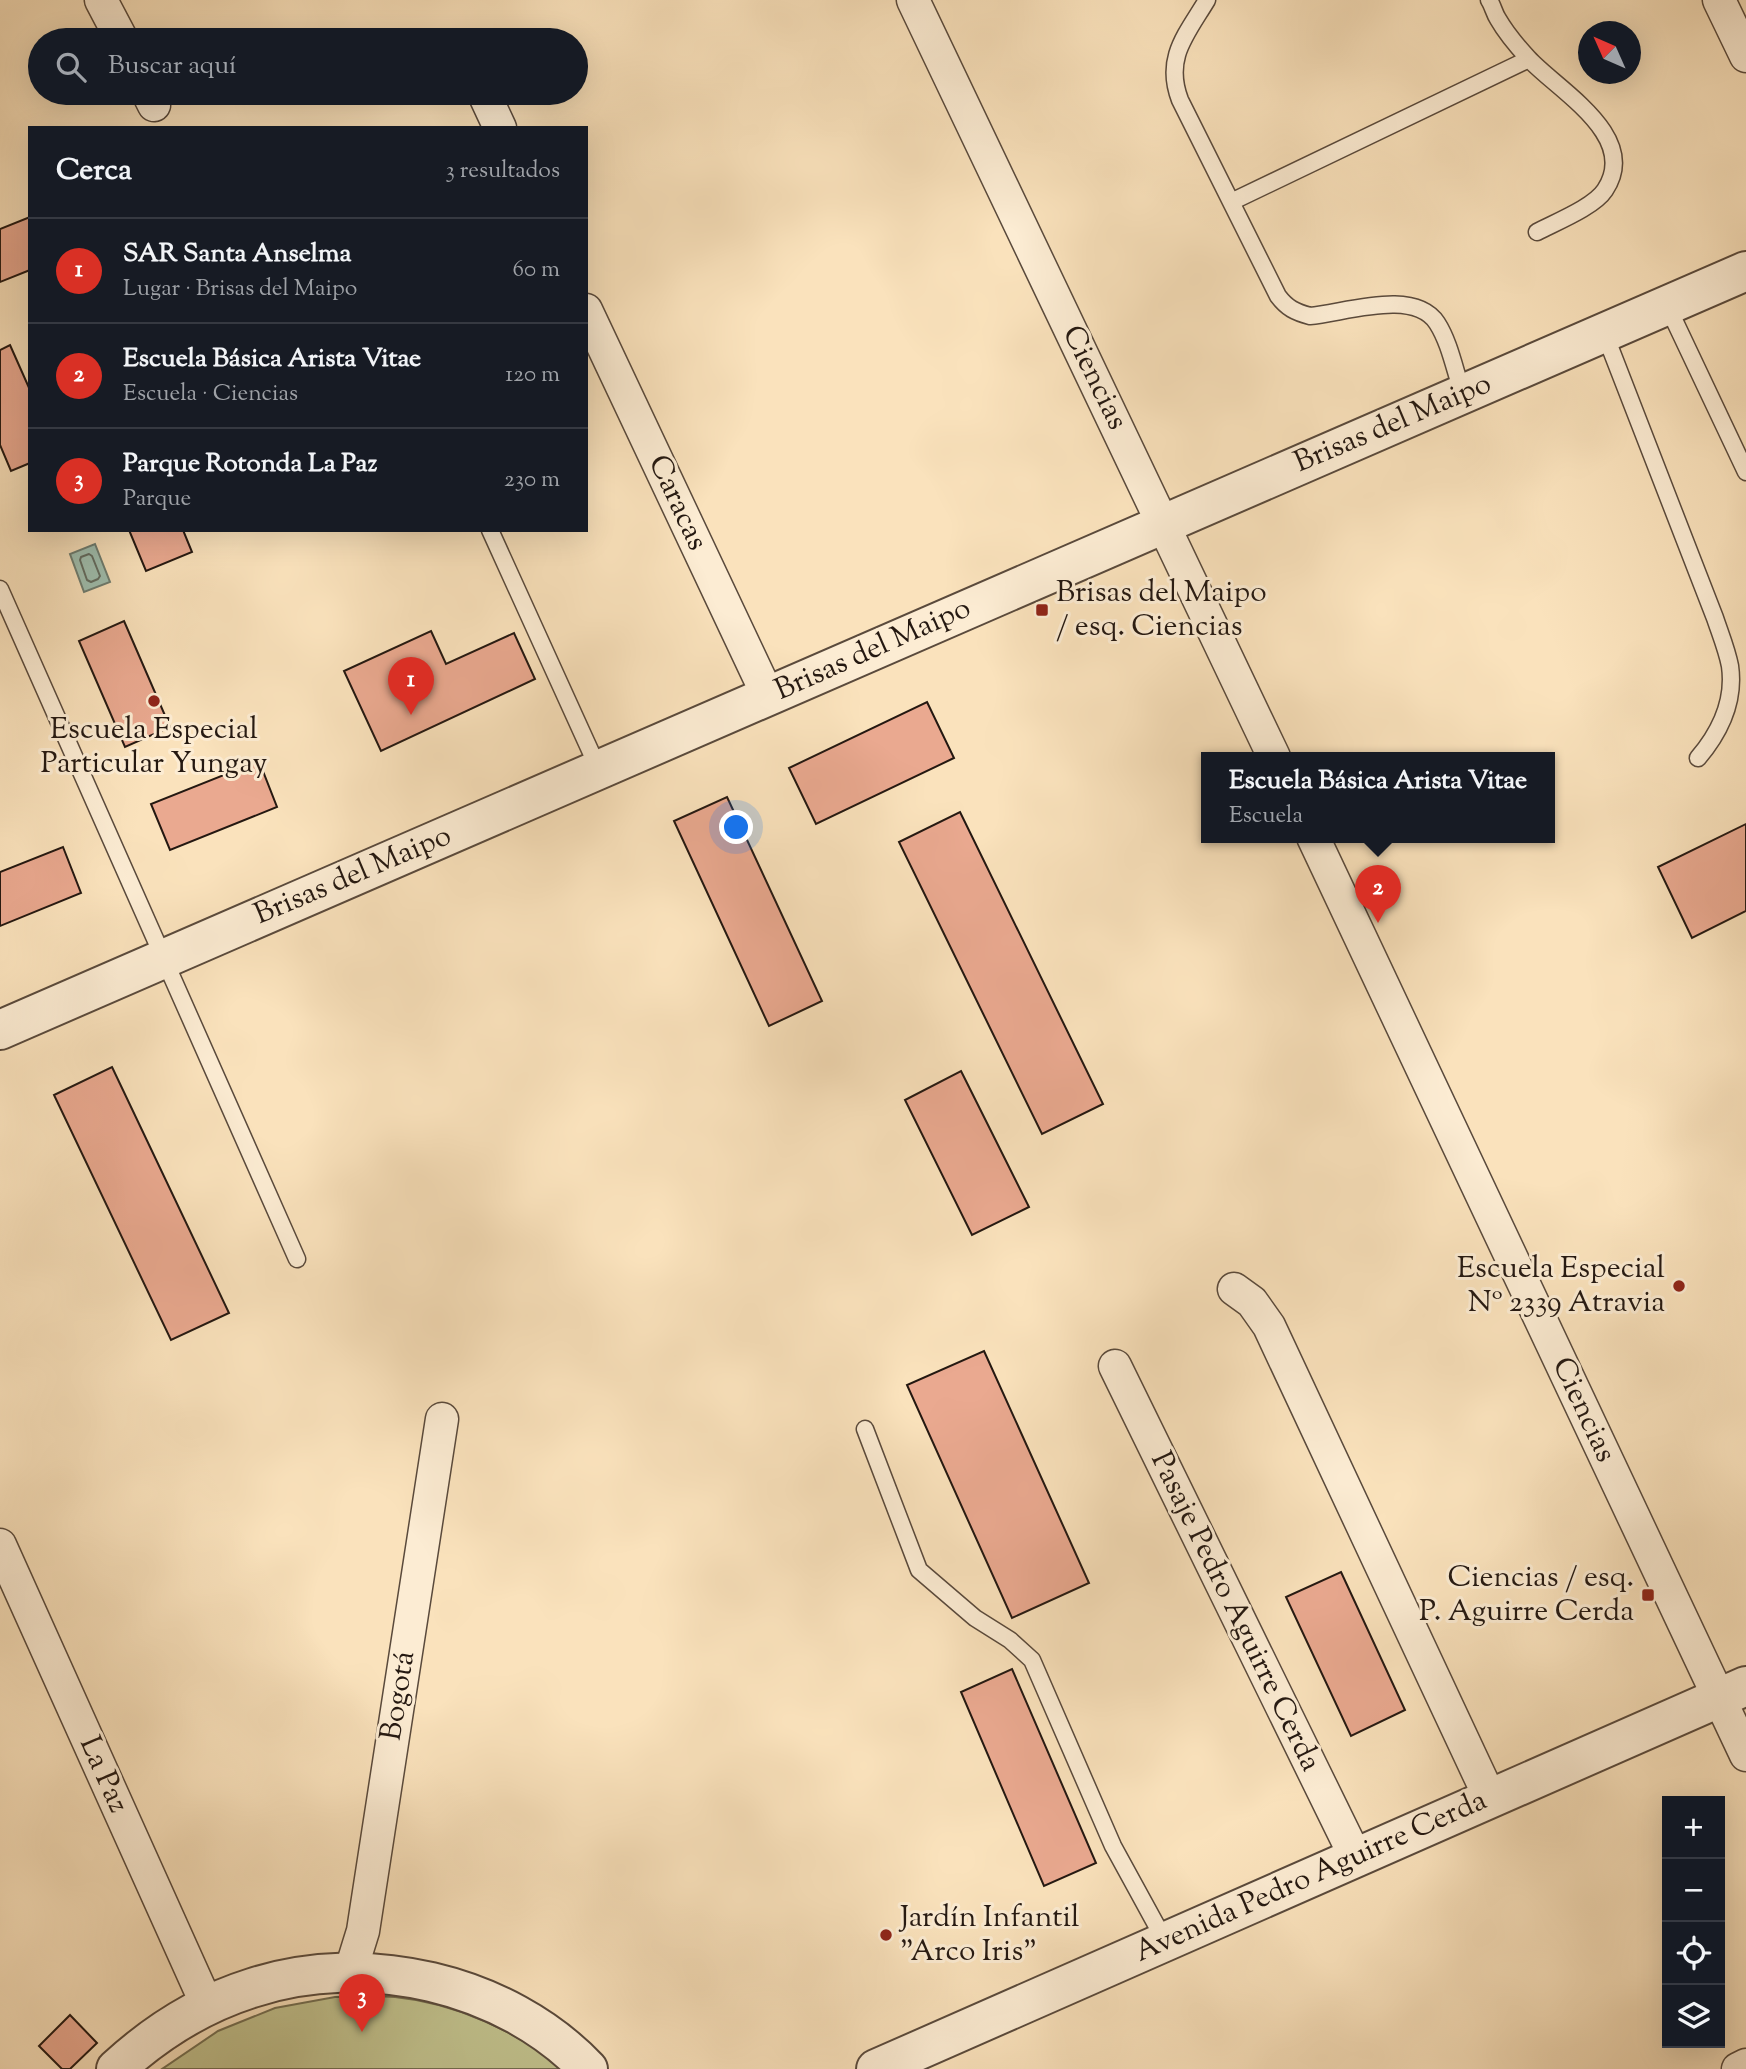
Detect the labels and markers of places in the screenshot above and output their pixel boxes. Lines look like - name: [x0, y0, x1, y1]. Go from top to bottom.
- place label: Brisas del Maipo / esq. Ciencias: [1056, 572, 1267, 649]
- marker: Brisas del Maipo / esq. Ciencias: [1034, 602, 1050, 618]
- pin: 1: [388, 657, 434, 715]
- marker: Escuela Especial Particular Yungay: [146, 693, 162, 709]
- place label: Escuela Especial Particular Yungay: [40, 709, 268, 786]
- pin: 2: [1355, 865, 1401, 923]
- place label: Escuela Especial Nº 2339 Atravia: [1457, 1248, 1665, 1325]
- marker: Escuela Especial Nº 2339 Atravia: [1671, 1278, 1687, 1294]
- place label: Ciencias / esq. P. Aguirre Cerda: [1419, 1557, 1634, 1634]
- marker: Ciencias / esq. P. Aguirre Cerda: [1640, 1587, 1656, 1603]
- place label: Jardín Infantil "Arco Iris": [898, 1897, 1079, 1974]
- marker: Jardín Infantil "Arco Iris": [878, 1927, 894, 1943]
- pin: 3: [339, 1974, 385, 2032]

